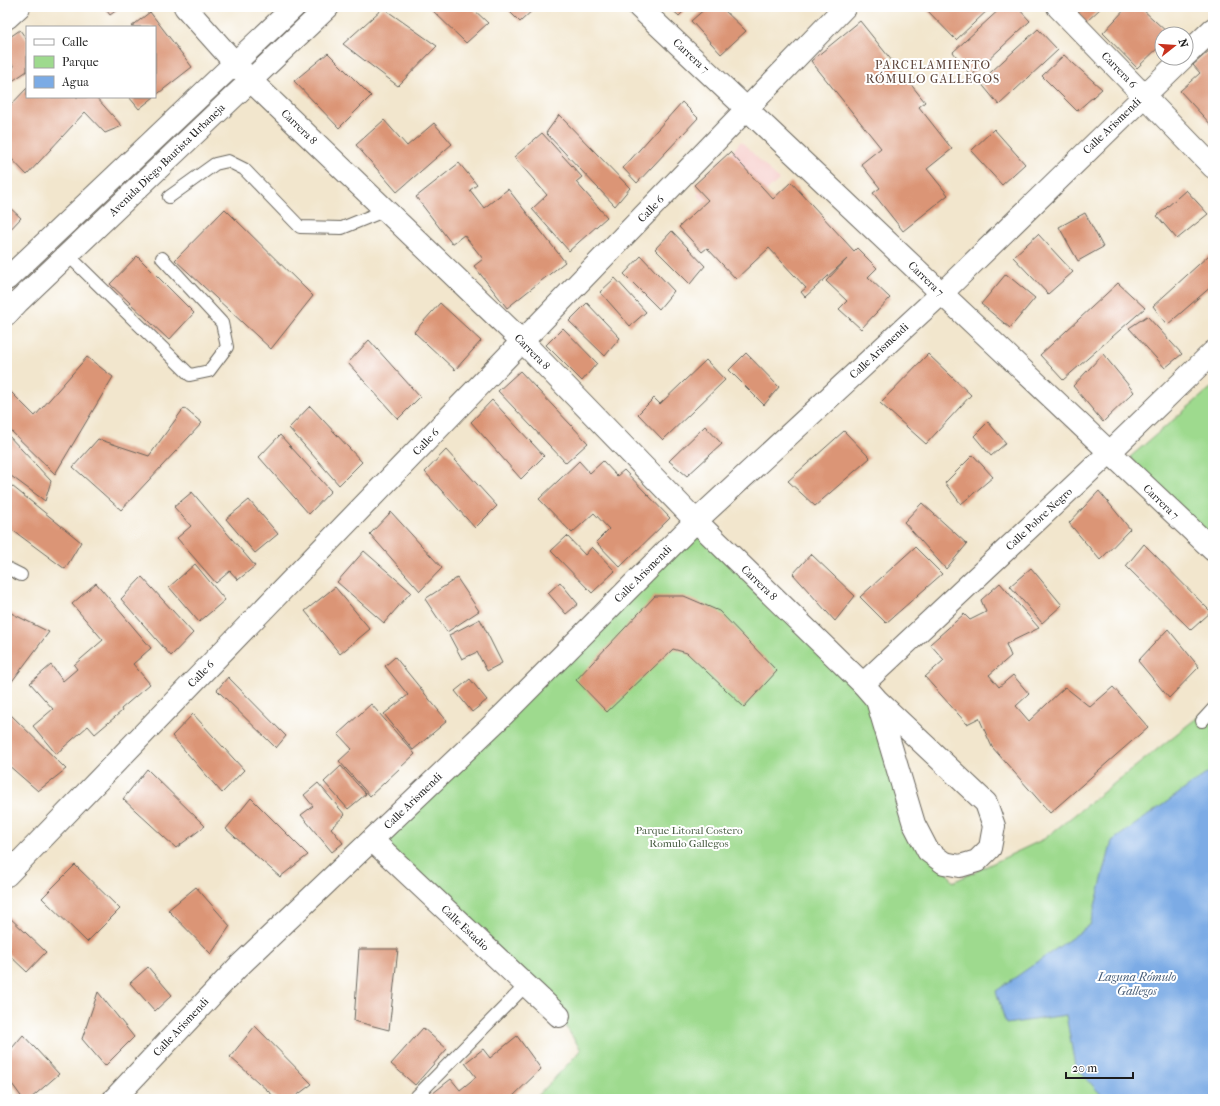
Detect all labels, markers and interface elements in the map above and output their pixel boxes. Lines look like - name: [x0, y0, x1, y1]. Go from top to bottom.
- legend: [26, 26, 156, 98]
- north arrow: [1154, 26, 1194, 66]
- text: Calle: [62, 35, 88, 49]
- street label: Carrera 7: [670, 36, 712, 76]
- text: N: [1176, 37, 1191, 50]
- street label: Carrera 6: [1099, 49, 1139, 91]
- text: Parque: [62, 55, 99, 69]
- district label: PARCELAMIENTO RÓMULO GALLEGOS: [866, 58, 1000, 86]
- text: Agua: [61, 75, 89, 89]
- street label: Calle Arismendi: [1080, 95, 1144, 157]
- street label: Avenida Diego Bautista Urbaneja: [106, 100, 228, 220]
- street label: Carrera 8: [278, 107, 320, 147]
- street label: Calle 6: [635, 193, 667, 225]
- street label: Carrera 7: [905, 259, 947, 299]
- street label: Calle Arismendi: [847, 320, 912, 382]
- street label: Carrera 8: [512, 332, 552, 372]
- street label: Calle 6: [410, 426, 442, 458]
- street label: Carrera 7: [1140, 482, 1182, 522]
- street label: Calle Pobre Negro: [1003, 485, 1075, 553]
- street label: Calle Arismendi: [612, 542, 675, 605]
- street label: Carrera 8: [738, 563, 780, 603]
- street label: Calle 6: [185, 658, 217, 690]
- street label: Calle Arismendi: [381, 770, 445, 832]
- park label: Parque Litoral Costero Romulo Gallegos: [636, 824, 743, 850]
- street label: Calle Estadio: [438, 903, 492, 954]
- water label: Laguna Rómulo Gallegos: [1097, 970, 1176, 998]
- street label: Calle Arismendi: [150, 994, 212, 1059]
- scale bar: [1066, 1054, 1133, 1080]
- text: 20 m: [1072, 1061, 1097, 1075]

